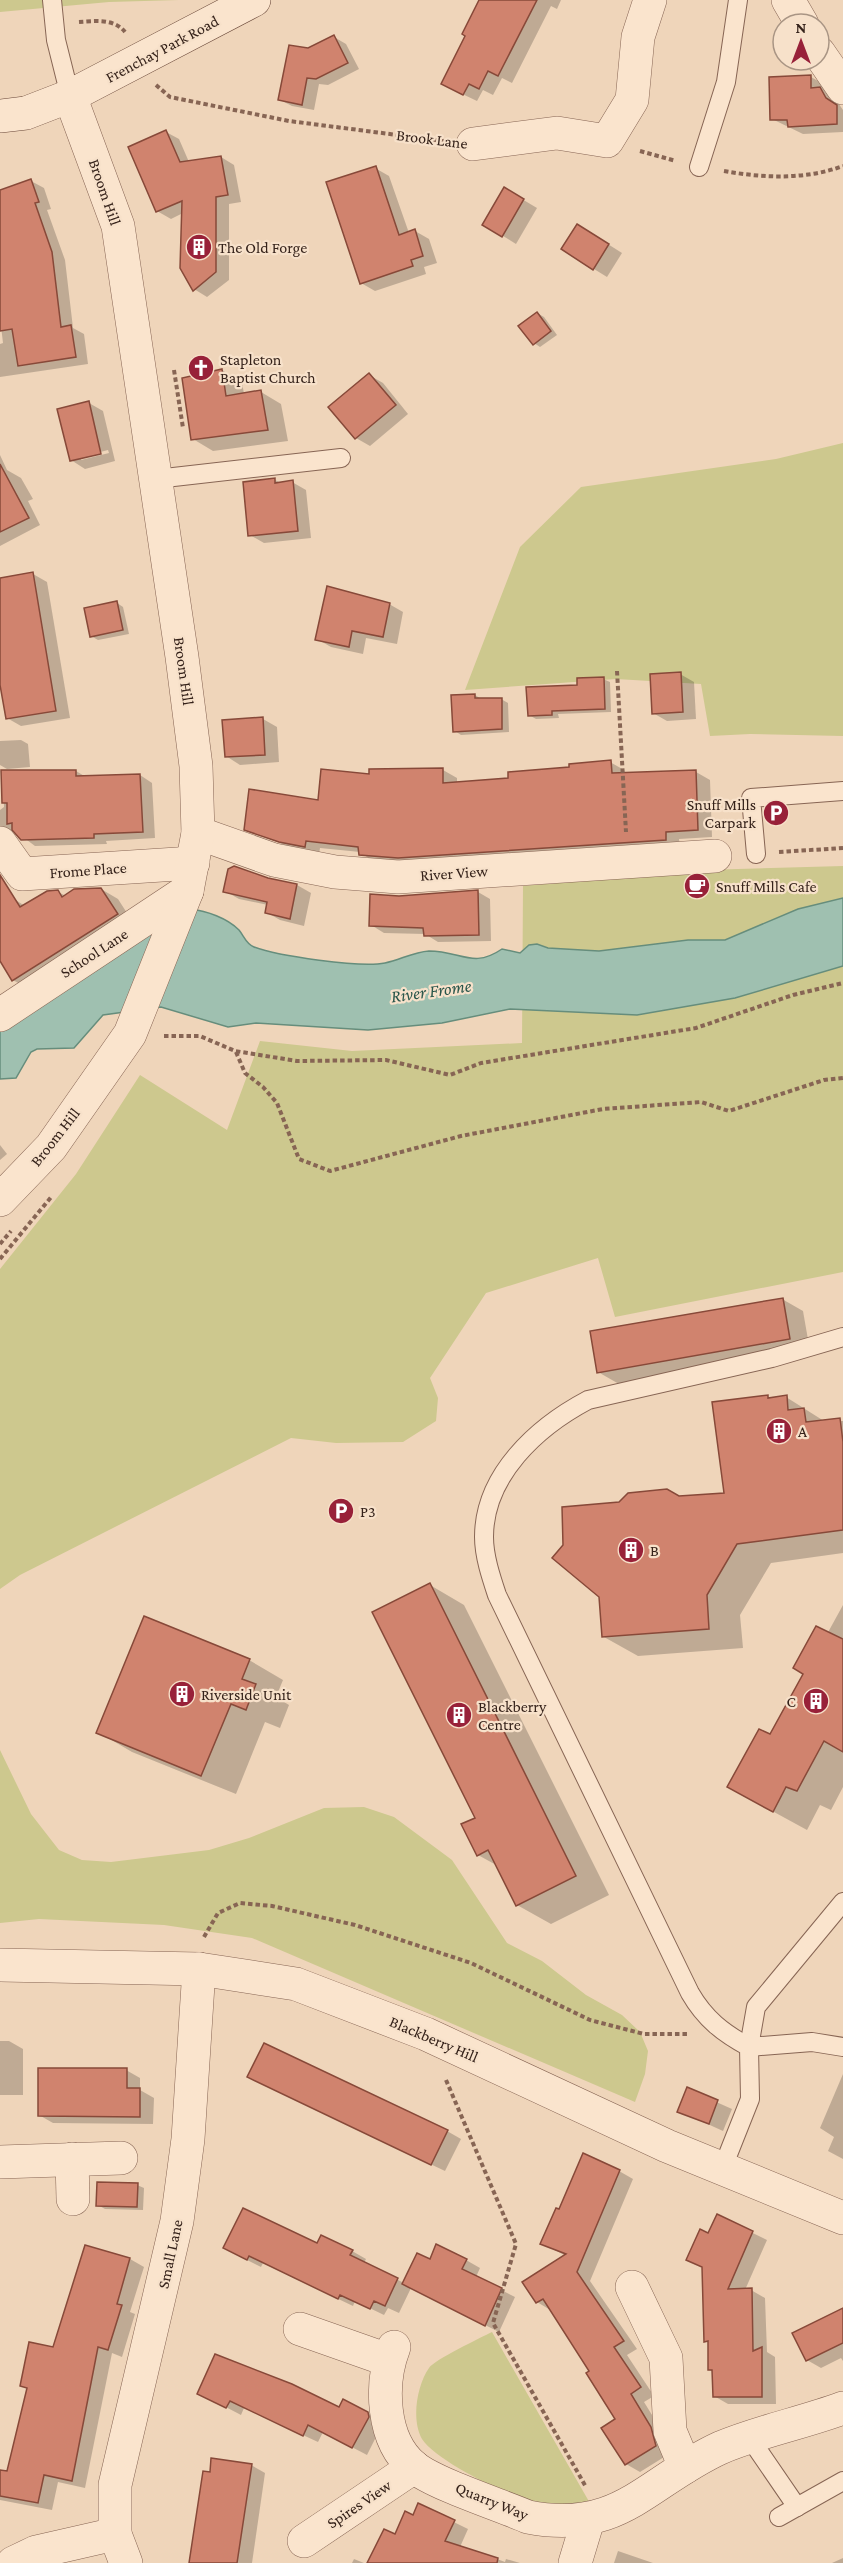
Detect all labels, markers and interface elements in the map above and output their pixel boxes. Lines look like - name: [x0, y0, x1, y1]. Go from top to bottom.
- street label: Frenchay Park Road: [103, 12, 222, 87]
- north arrow: [771, 12, 831, 72]
- text: N: [796, 19, 807, 36]
- street label: Brook Lane: [395, 126, 469, 152]
- street label: Broom Hill: [86, 157, 124, 227]
- building icon: The Old Forge: [184, 232, 214, 262]
- place label: The Old Forge: [218, 239, 307, 257]
- place label: Stapleton Baptist Church: [220, 351, 316, 387]
- church icon: Stapleton Baptist Church: [186, 353, 216, 383]
- street label: Broom Hill: [171, 636, 197, 706]
- place label: Snuff Mills Carpark: [687, 796, 756, 832]
- parking icon: Snuff Mills Carpark: [761, 798, 791, 828]
- street label: Frome Place: [49, 859, 127, 881]
- street label: River View: [420, 862, 489, 884]
- cafe icon: Snuff Mills Cafe: [682, 871, 712, 901]
- place label: Snuff Mills Cafe: [716, 878, 817, 895]
- street label: School Lane: [57, 925, 131, 981]
- water label: River Frome: [389, 975, 473, 1007]
- street label: Broom Hill: [27, 1105, 83, 1169]
- building icon: A: [764, 1416, 794, 1446]
- place label: A: [798, 1423, 808, 1440]
- parking icon: P3: [326, 1496, 356, 1526]
- place label: P3: [360, 1503, 376, 1520]
- building icon: B: [616, 1535, 646, 1565]
- place label: B: [650, 1542, 659, 1559]
- building icon: Riverside Unit: [167, 1679, 197, 1709]
- place label: Riverside Unit: [201, 1686, 292, 1703]
- building icon: C: [801, 1686, 831, 1716]
- place label: C: [787, 1693, 796, 1710]
- place label: Blackberry Centre: [478, 1698, 547, 1733]
- building icon: Blackberry Centre: [444, 1700, 474, 1730]
- street label: Blackberry Hill: [387, 2013, 481, 2066]
- street label: Small Lane: [154, 2218, 186, 2290]
- street label: Spires View: [324, 2476, 395, 2532]
- street label: Quarry Way: [453, 2479, 531, 2524]

